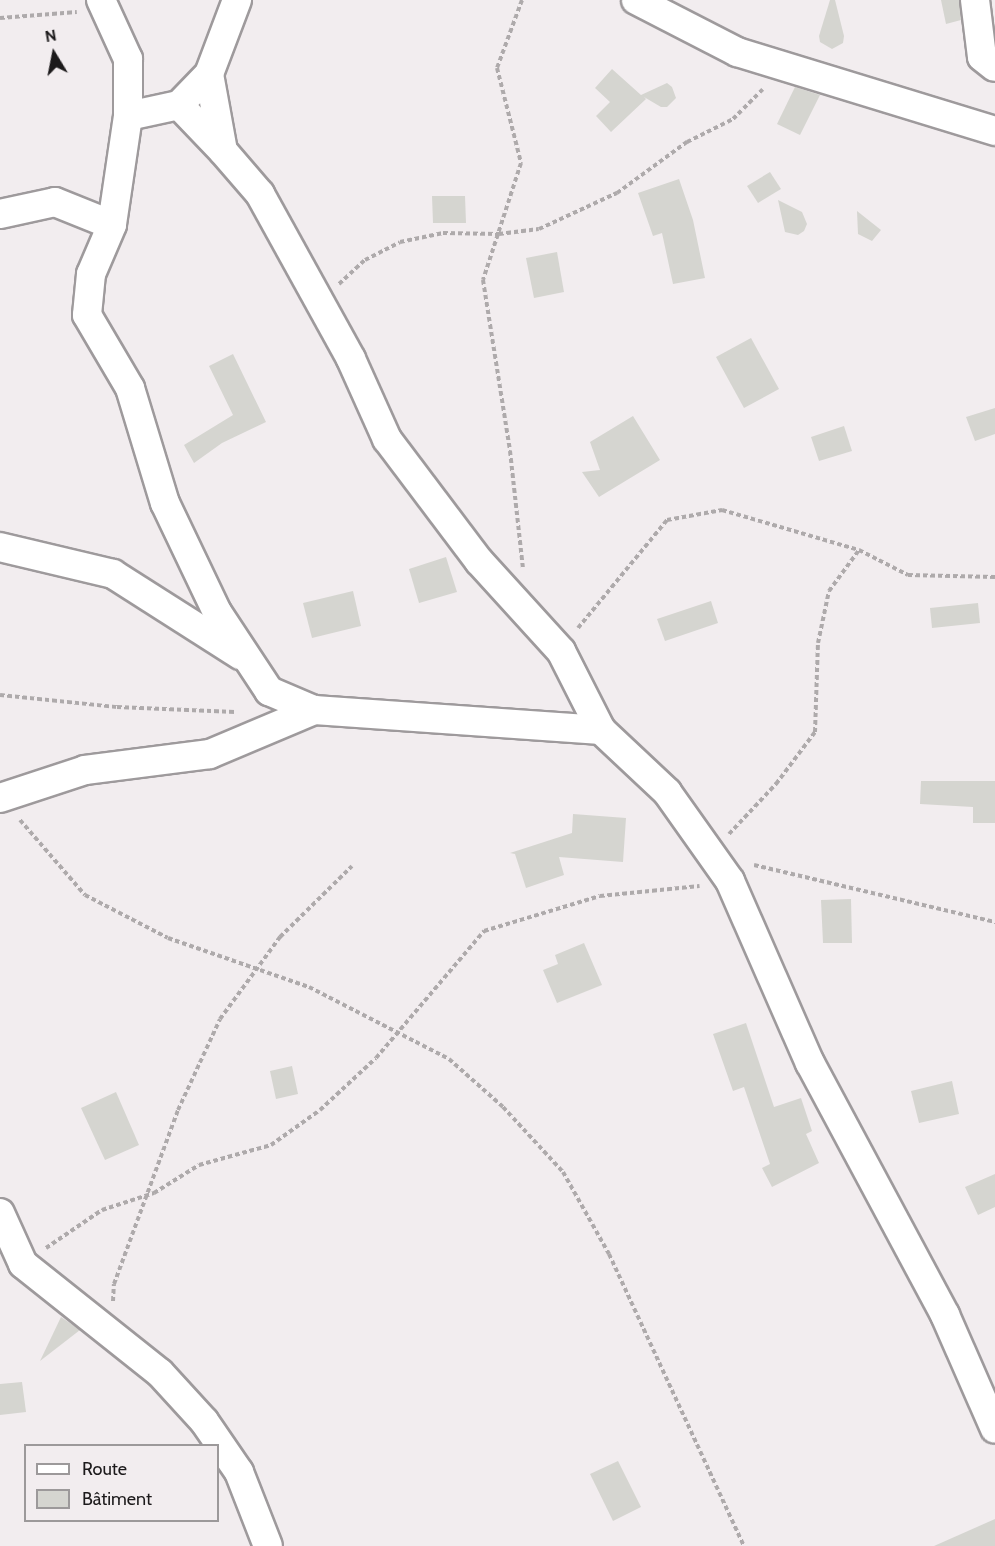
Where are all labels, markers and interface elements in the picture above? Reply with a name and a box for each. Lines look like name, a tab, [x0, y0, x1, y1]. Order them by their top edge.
north arrow	[24, 24, 84, 84]
text: N	[44, 25, 58, 46]
legend	[24, 1444, 219, 1522]
text: Route	[82, 1458, 127, 1480]
text: Bâtiment	[82, 1488, 152, 1510]

